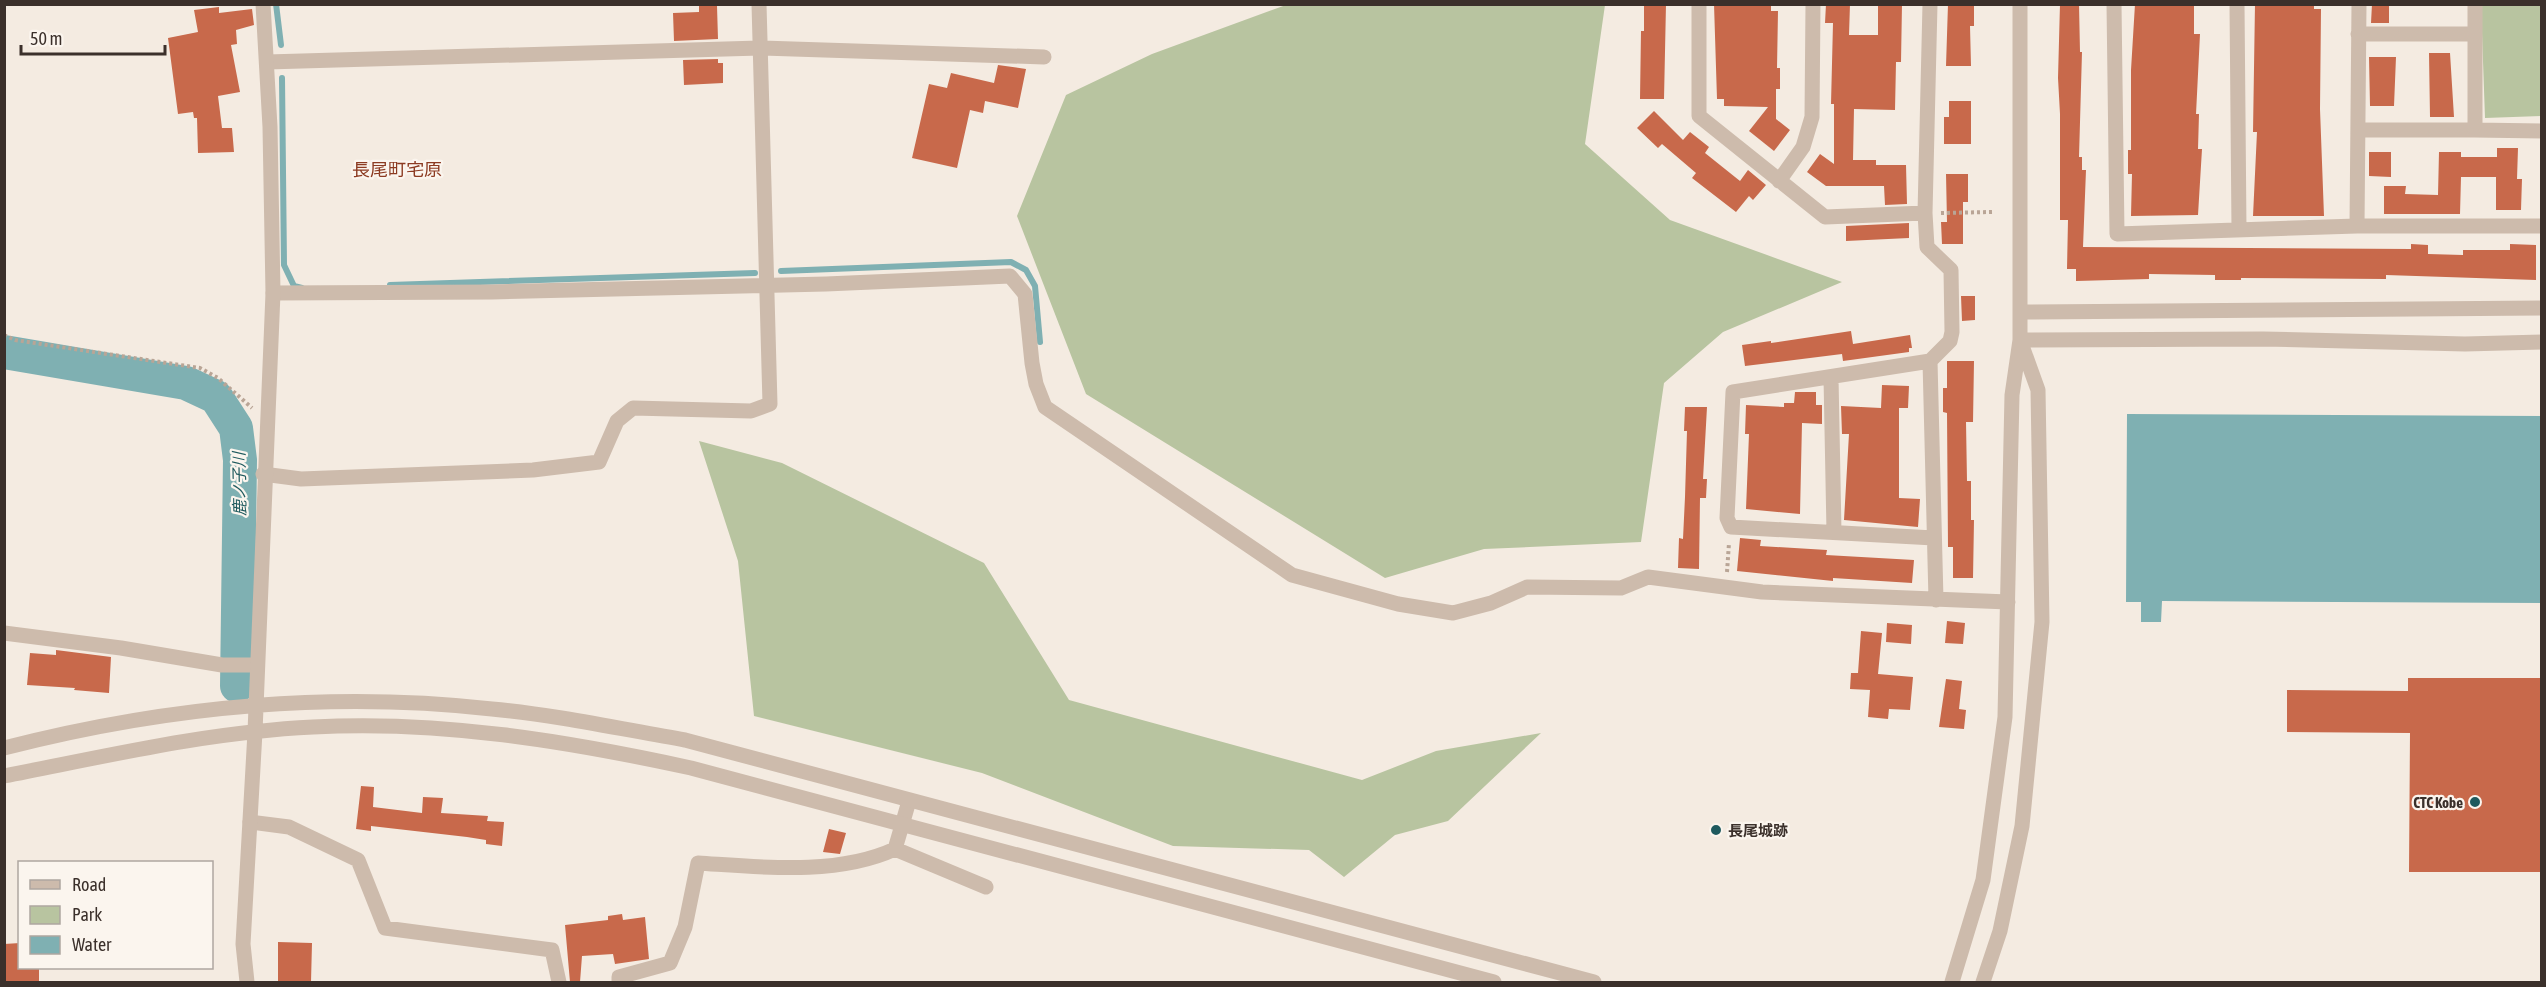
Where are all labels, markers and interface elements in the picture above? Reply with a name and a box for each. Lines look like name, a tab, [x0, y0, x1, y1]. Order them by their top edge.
scale bar	[21, 18, 165, 56]
text: 50 m	[30, 28, 62, 49]
district label: 長尾町宅原	[352, 159, 442, 180]
water label: 鹿ノ子川	[229, 450, 249, 516]
place label: CTC Kobe	[2413, 794, 2463, 811]
marker: CTC Kobe	[2468, 795, 2482, 809]
place label: 長尾城跡	[1728, 822, 1788, 839]
marker: 長尾城跡	[1709, 823, 1723, 837]
legend	[18, 861, 213, 969]
text: Road	[72, 874, 106, 895]
text: Park	[72, 904, 102, 925]
text: Water	[72, 934, 112, 955]

